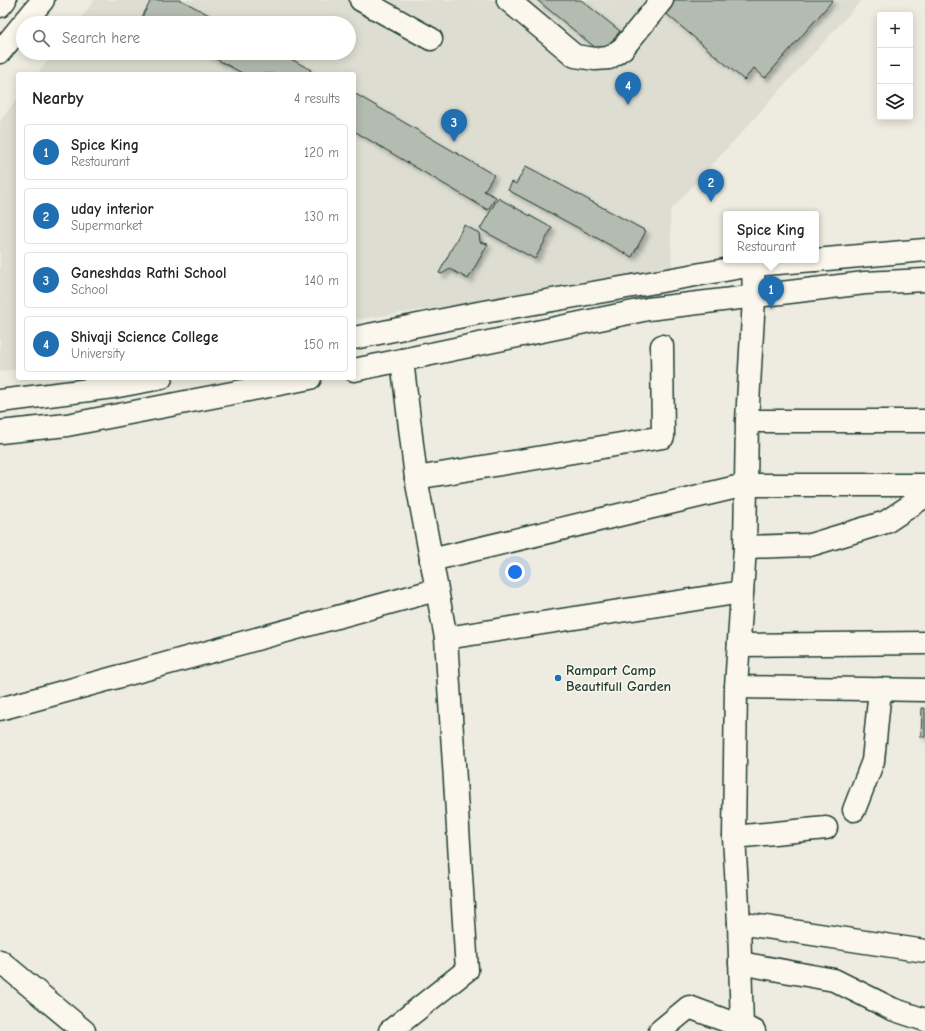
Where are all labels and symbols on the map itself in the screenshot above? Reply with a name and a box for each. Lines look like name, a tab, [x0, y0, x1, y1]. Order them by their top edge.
pin: 4	[615, 72, 641, 105]
pin: 3	[441, 109, 467, 142]
pin: 2	[698, 169, 724, 202]
pin: 1	[758, 276, 784, 309]
your location	[505, 562, 525, 582]
place label: Rampart Camp Beautifull Garden	[566, 662, 671, 695]
marker: Rampart Camp Beautifull Garden	[553, 673, 563, 683]

